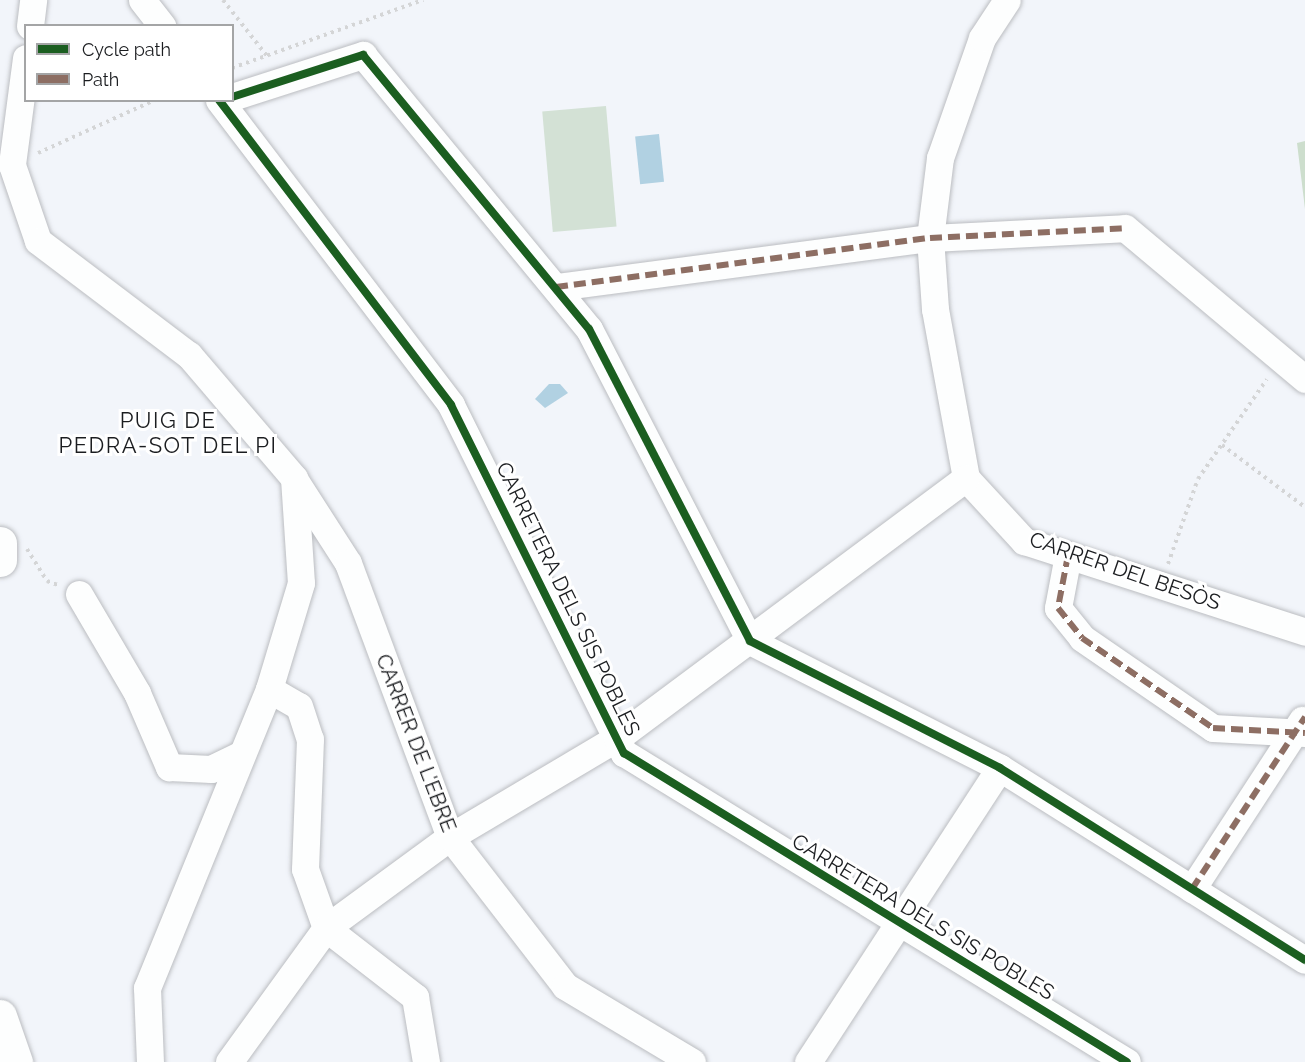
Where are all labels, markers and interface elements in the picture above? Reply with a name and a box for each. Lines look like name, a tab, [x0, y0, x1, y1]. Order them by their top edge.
legend	[24, 24, 234, 102]
text: Cycle path	[82, 39, 171, 60]
text: Path	[82, 69, 119, 90]
district label: PUIG DE PEDRA-SOT DEL PI	[58, 407, 278, 458]
street label: CARRETERA DELS SIS POBLES	[490, 458, 646, 740]
street label: CARRER DEL BESÒS	[1026, 526, 1224, 616]
street label: CARRER DE L'EBRE	[370, 651, 462, 835]
street label: CARRETERA DELS SIS POBLES	[787, 828, 1059, 1006]

